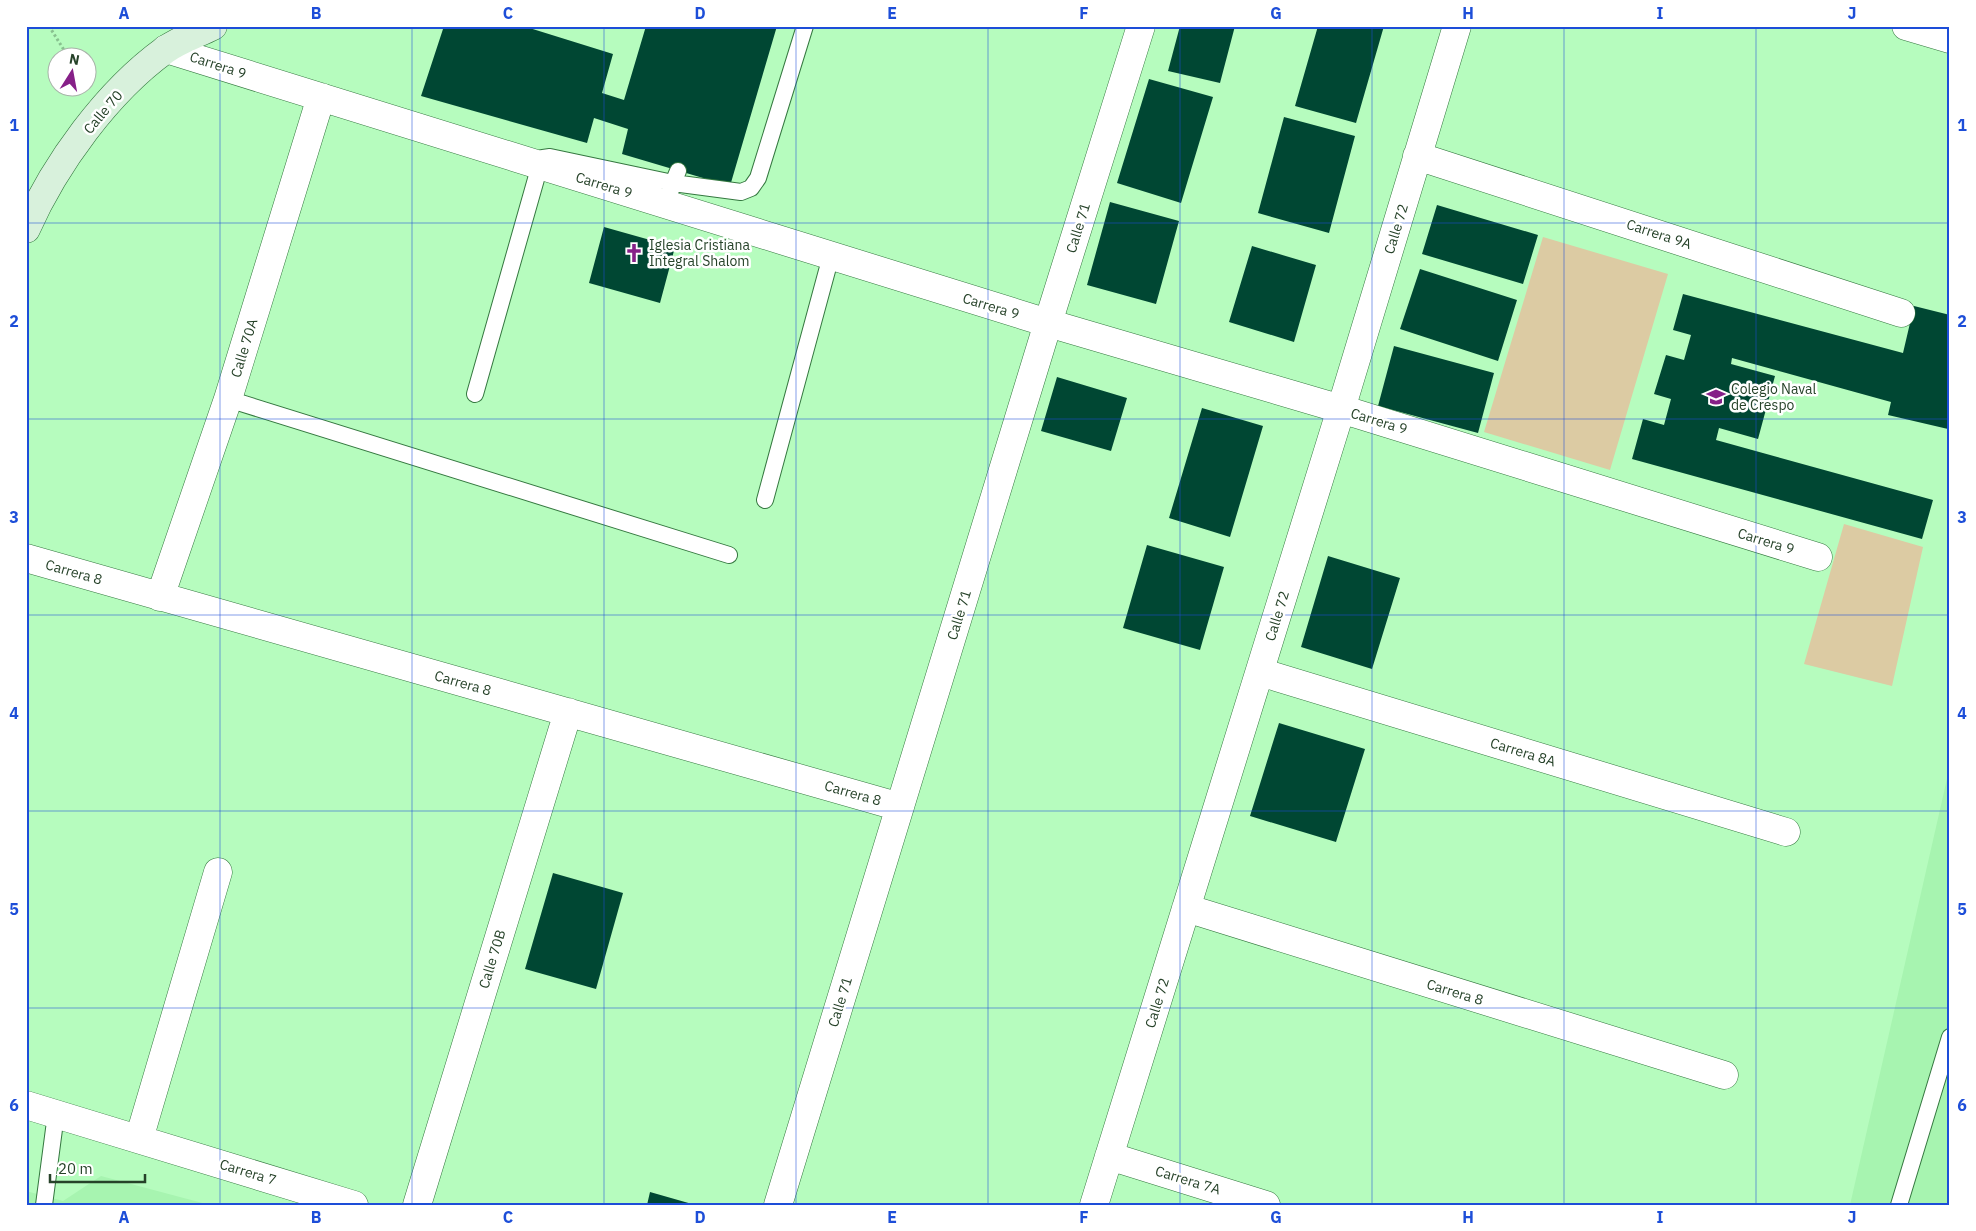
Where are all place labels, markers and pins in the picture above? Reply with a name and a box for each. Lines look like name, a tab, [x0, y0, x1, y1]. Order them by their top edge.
place label: Iglesia Cristiana Integral Shalom	[649, 236, 750, 270]
church icon: Iglesia Cristiana Integral Shalom	[623, 242, 645, 264]
place label: Colegio Naval de Crespo	[1731, 380, 1817, 414]
school or university icon: Colegio Naval de Crespo	[1705, 386, 1727, 408]

